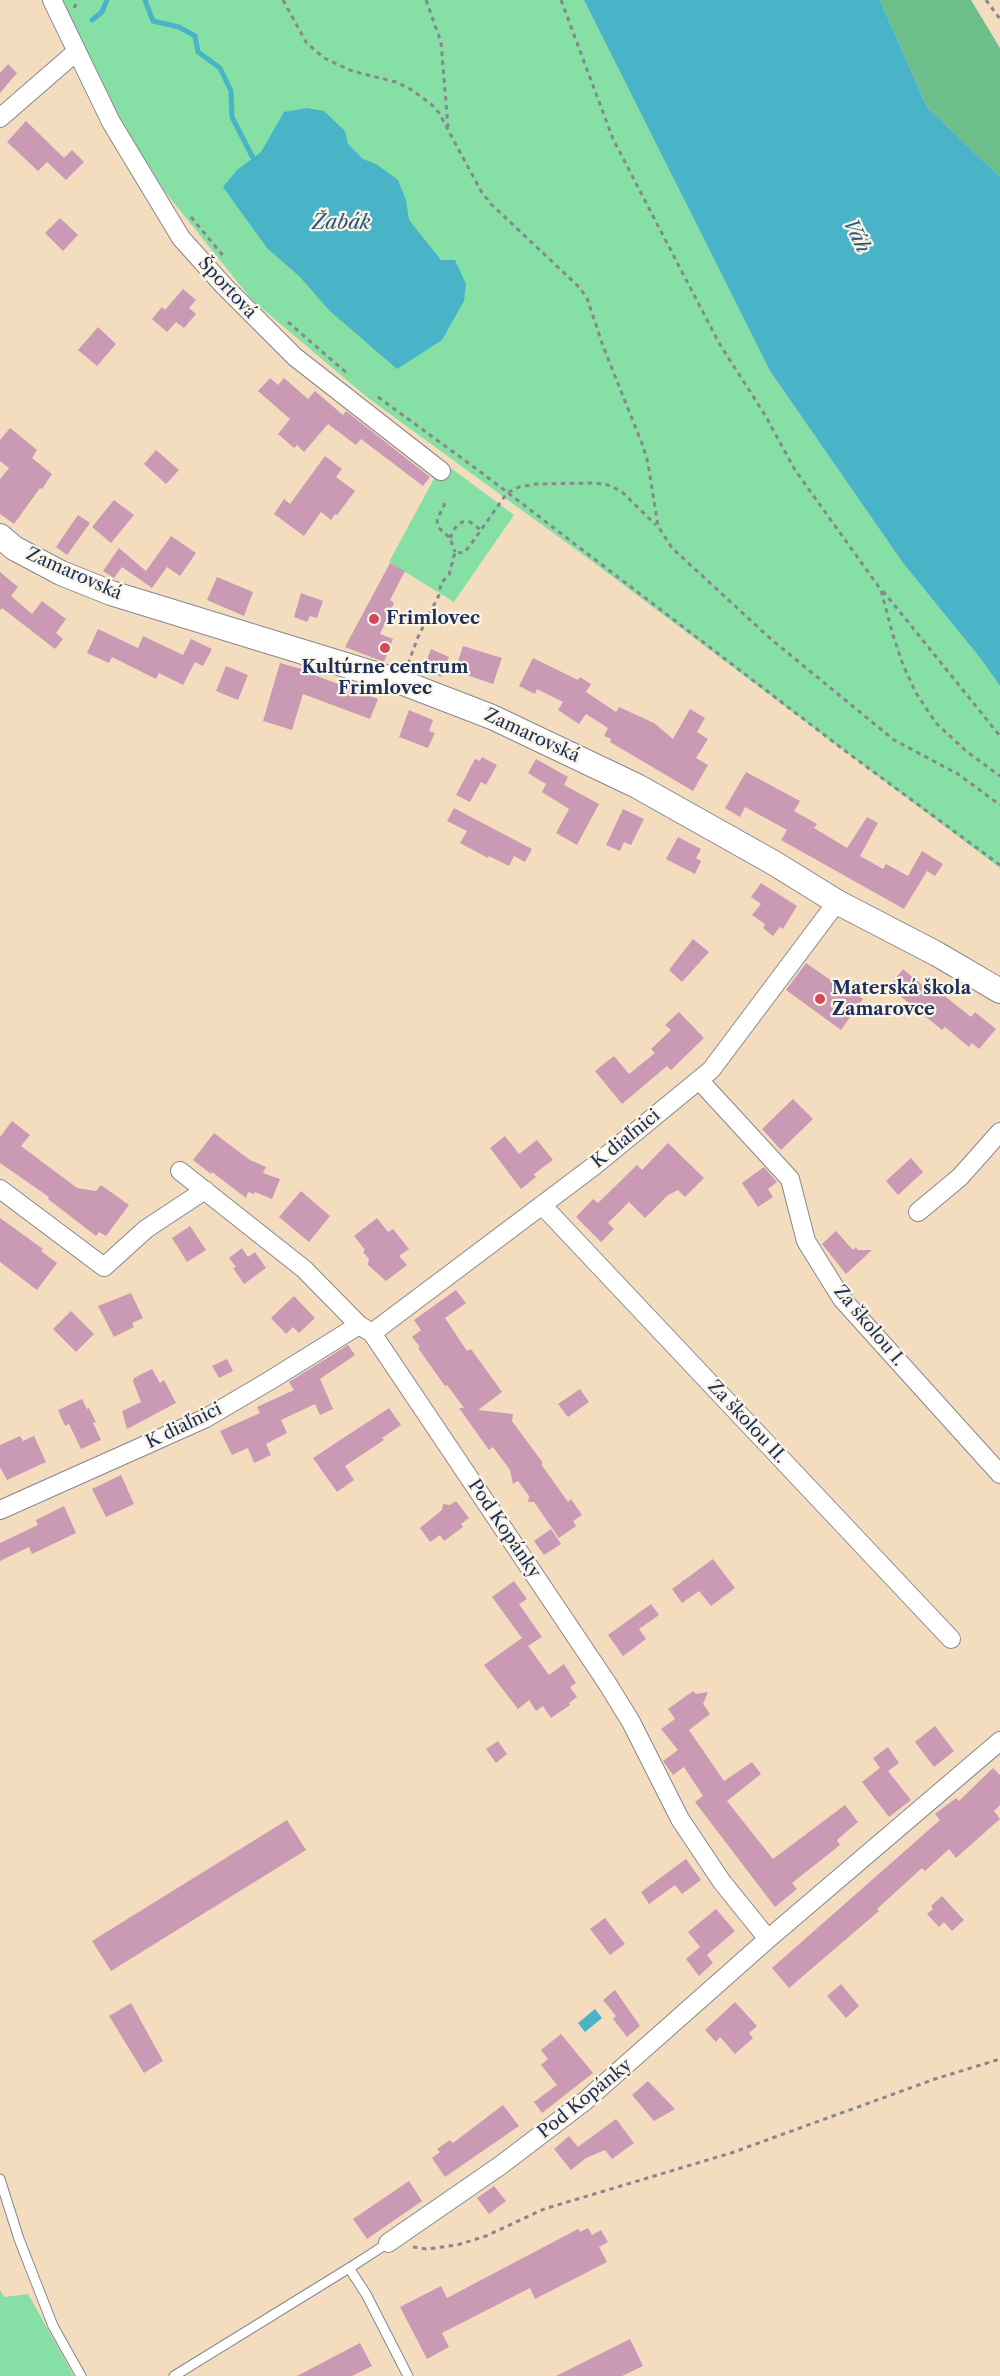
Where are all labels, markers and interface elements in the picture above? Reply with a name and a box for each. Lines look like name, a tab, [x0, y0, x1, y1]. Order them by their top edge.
water label: Žabák	[312, 211, 370, 235]
water label: Váh	[837, 215, 875, 257]
street label: Športová	[193, 253, 261, 323]
street label: Zamarovská	[23, 543, 125, 605]
place label: Frimlovec	[386, 608, 480, 630]
marker: Frimlovec	[367, 612, 381, 626]
marker: Kultúrne centrum Frimlovec	[378, 641, 392, 655]
place label: Kultúrne centrum Frimlovec	[302, 657, 468, 700]
street label: Zamarovská	[481, 705, 583, 767]
place label: Materská škola Zamarovce	[832, 978, 971, 1020]
marker: Materská škola Zamarovce	[813, 992, 827, 1006]
street label: K diaľnici	[587, 1105, 665, 1173]
street label: Za školou I.	[829, 1281, 909, 1371]
street label: Za školou II.	[703, 1376, 791, 1468]
street label: K diaľnici	[143, 1398, 225, 1454]
street label: Pod Kopánky	[463, 1475, 545, 1583]
street label: Pod Kopánky	[534, 2055, 636, 2143]

